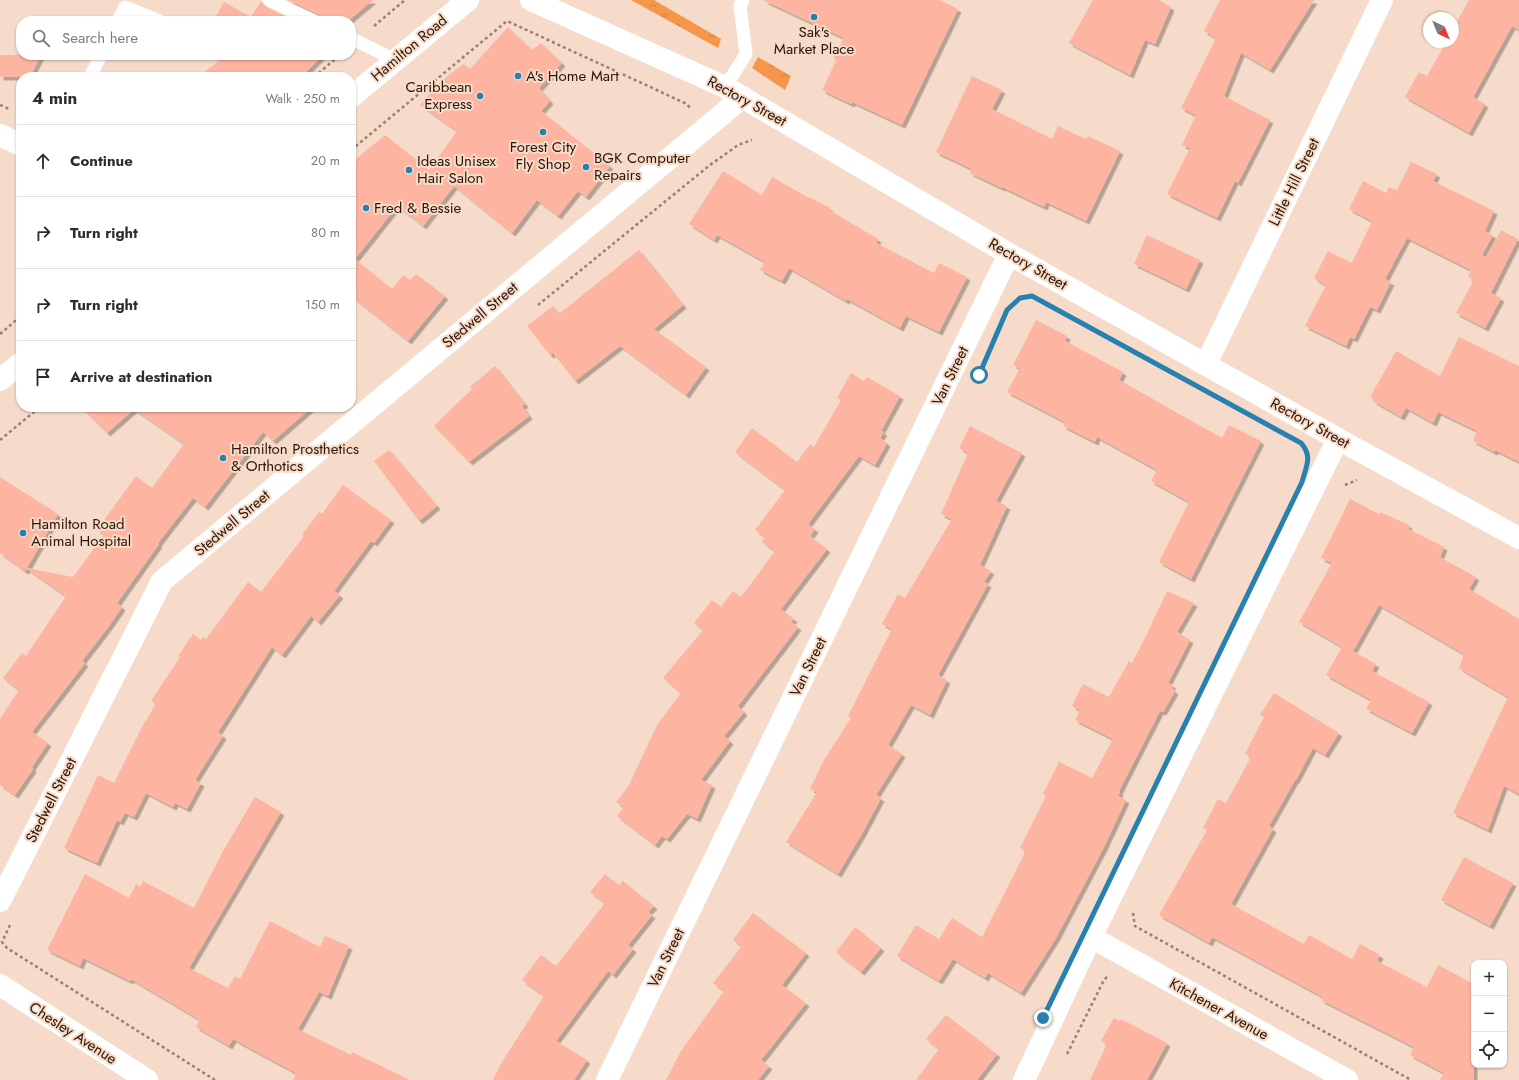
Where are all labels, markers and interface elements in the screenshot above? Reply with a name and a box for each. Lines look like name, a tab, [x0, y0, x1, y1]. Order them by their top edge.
street label: Hamilton Road	[366, 10, 452, 86]
marker: Sak's Market Place	[809, 12, 819, 22]
north arrow	[1423, 12, 1459, 48]
search box	[16, 16, 356, 60]
place label: Sak's Market Place	[774, 21, 855, 60]
icon: search	[30, 27, 52, 49]
text: Search here	[62, 27, 138, 49]
place label: A's Home Mart	[526, 65, 619, 87]
street label: Rectory Street	[703, 70, 791, 132]
marker: A's Home Mart	[513, 71, 523, 81]
place label: Caribbean Express	[406, 76, 472, 115]
text: 4 min	[32, 86, 77, 110]
text: Walk · 250 m	[265, 89, 340, 108]
marker: Caribbean Express	[475, 91, 485, 101]
marker: Forest City Fly Shop	[538, 127, 548, 137]
street label: Little Hill Street	[1263, 134, 1325, 230]
place label: Forest City Fly Shop	[510, 136, 577, 175]
place label: BGK Computer Repairs	[594, 147, 691, 186]
icon: ahead	[32, 150, 54, 172]
text: Continue	[70, 150, 133, 172]
place label: Ideas Unisex Hair Salon	[417, 150, 496, 189]
text: 20 m	[311, 151, 340, 170]
marker: BGK Computer Repairs	[581, 162, 591, 172]
marker: Ideas Unisex Hair Salon	[404, 165, 414, 175]
place label: Fred & Bessie	[374, 197, 462, 219]
marker: Fred & Bessie	[361, 203, 371, 213]
icon: right	[32, 222, 54, 244]
text: Turn right	[70, 222, 138, 244]
text: 80 m	[311, 223, 340, 242]
street label: Rectory Street	[985, 233, 1072, 296]
street label: Stedwell Street	[437, 276, 523, 353]
icon: right	[32, 294, 54, 316]
text: Turn right	[70, 294, 138, 316]
text: 150 m	[305, 295, 340, 314]
street label: Van Street	[926, 342, 974, 409]
icon: arrive	[32, 366, 54, 388]
text: Arrive at destination	[70, 366, 212, 388]
route start	[970, 366, 988, 384]
street label: Rectory Street	[1266, 392, 1354, 454]
place label: Hamilton Prosthetics & Orthotics	[231, 438, 359, 477]
marker: Hamilton Prosthetics & Orthotics	[218, 453, 228, 463]
street label: Stedwell Street	[189, 484, 275, 561]
place label: Hamilton Road Animal Hospital	[31, 513, 131, 552]
marker: Hamilton Road Animal Hospital	[18, 528, 28, 538]
street label: Van Street	[784, 633, 832, 700]
street label: Stedwell Street	[20, 753, 82, 846]
street label: Van Street	[642, 924, 690, 991]
map controls	[1471, 960, 1507, 1068]
button: +	[1471, 960, 1507, 996]
street label: Kitchener Avenue	[1165, 973, 1273, 1046]
street label: Chesley Avenue	[25, 996, 121, 1070]
button: −	[1471, 996, 1507, 1032]
route end	[1034, 1009, 1052, 1027]
button: locate	[1471, 1032, 1507, 1068]

